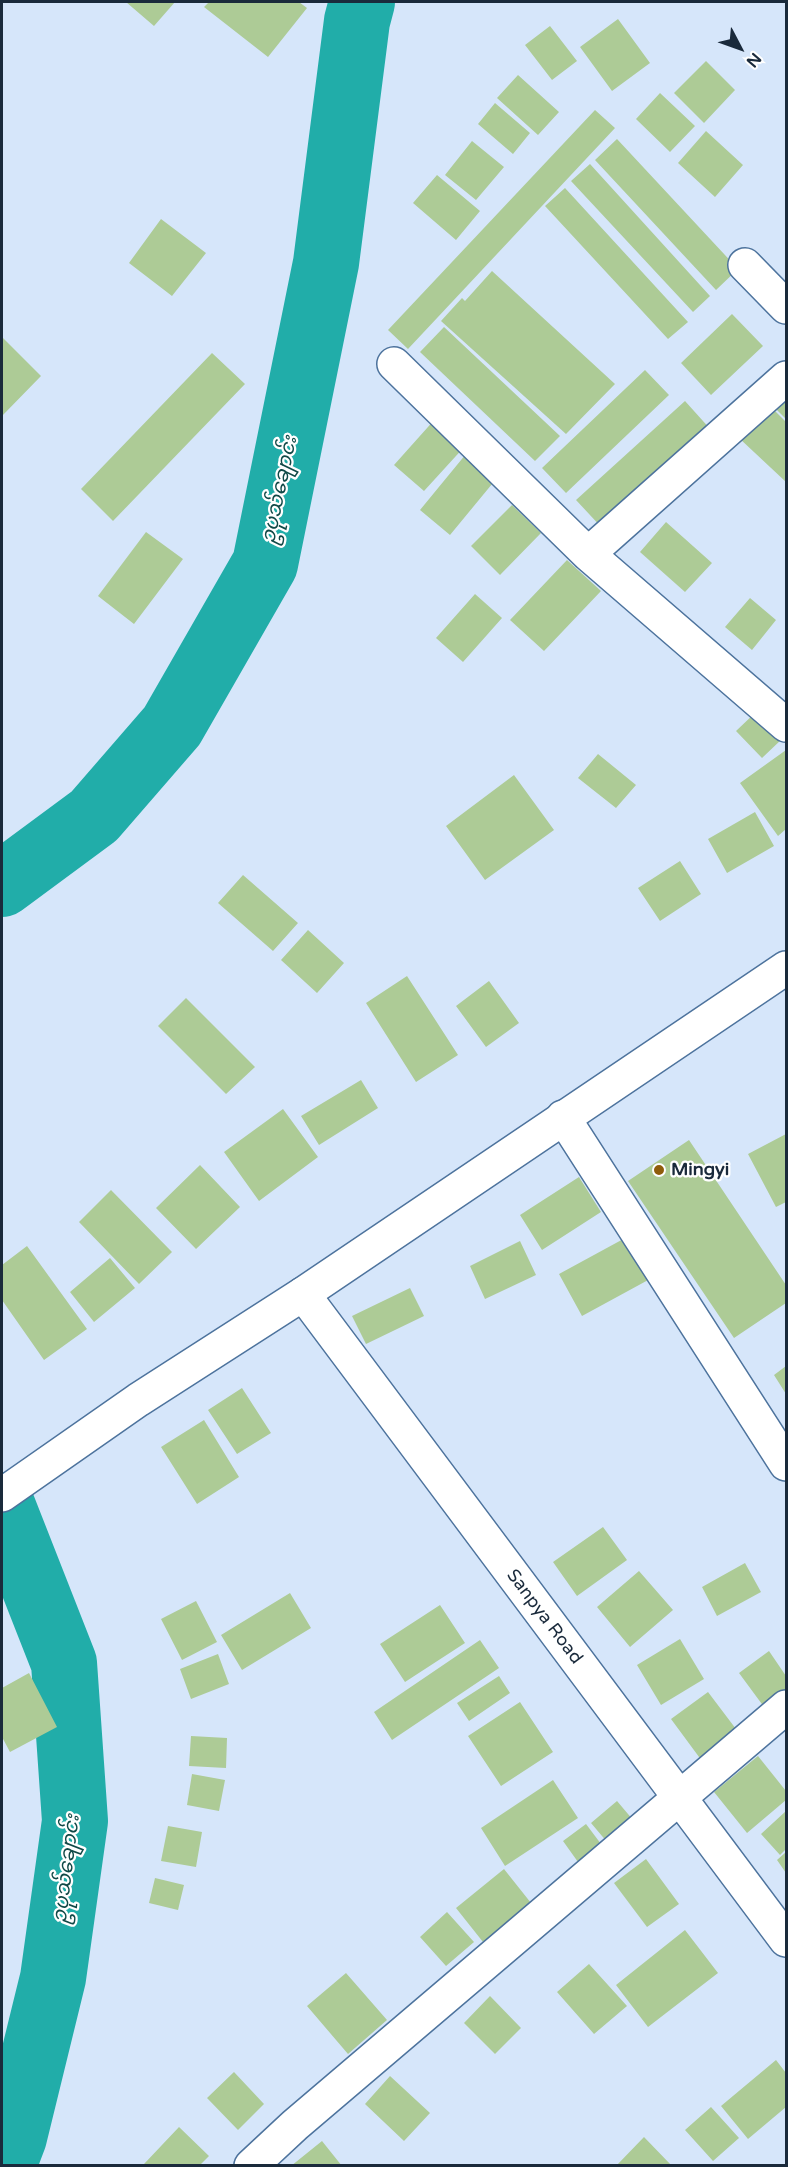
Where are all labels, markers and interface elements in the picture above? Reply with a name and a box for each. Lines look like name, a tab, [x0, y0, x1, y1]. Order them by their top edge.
north arrow	[710, 18, 770, 78]
text: N	[742, 48, 765, 71]
water label: ဥပုသ်ချောင်း	[257, 434, 303, 546]
place label: Mingyi	[671, 1159, 729, 1181]
marker: Mingyi	[652, 1163, 666, 1177]
street label: Sanpya Road	[501, 1565, 587, 1669]
water label: ဥပုသ်ချောင်း	[48, 1813, 86, 1925]

